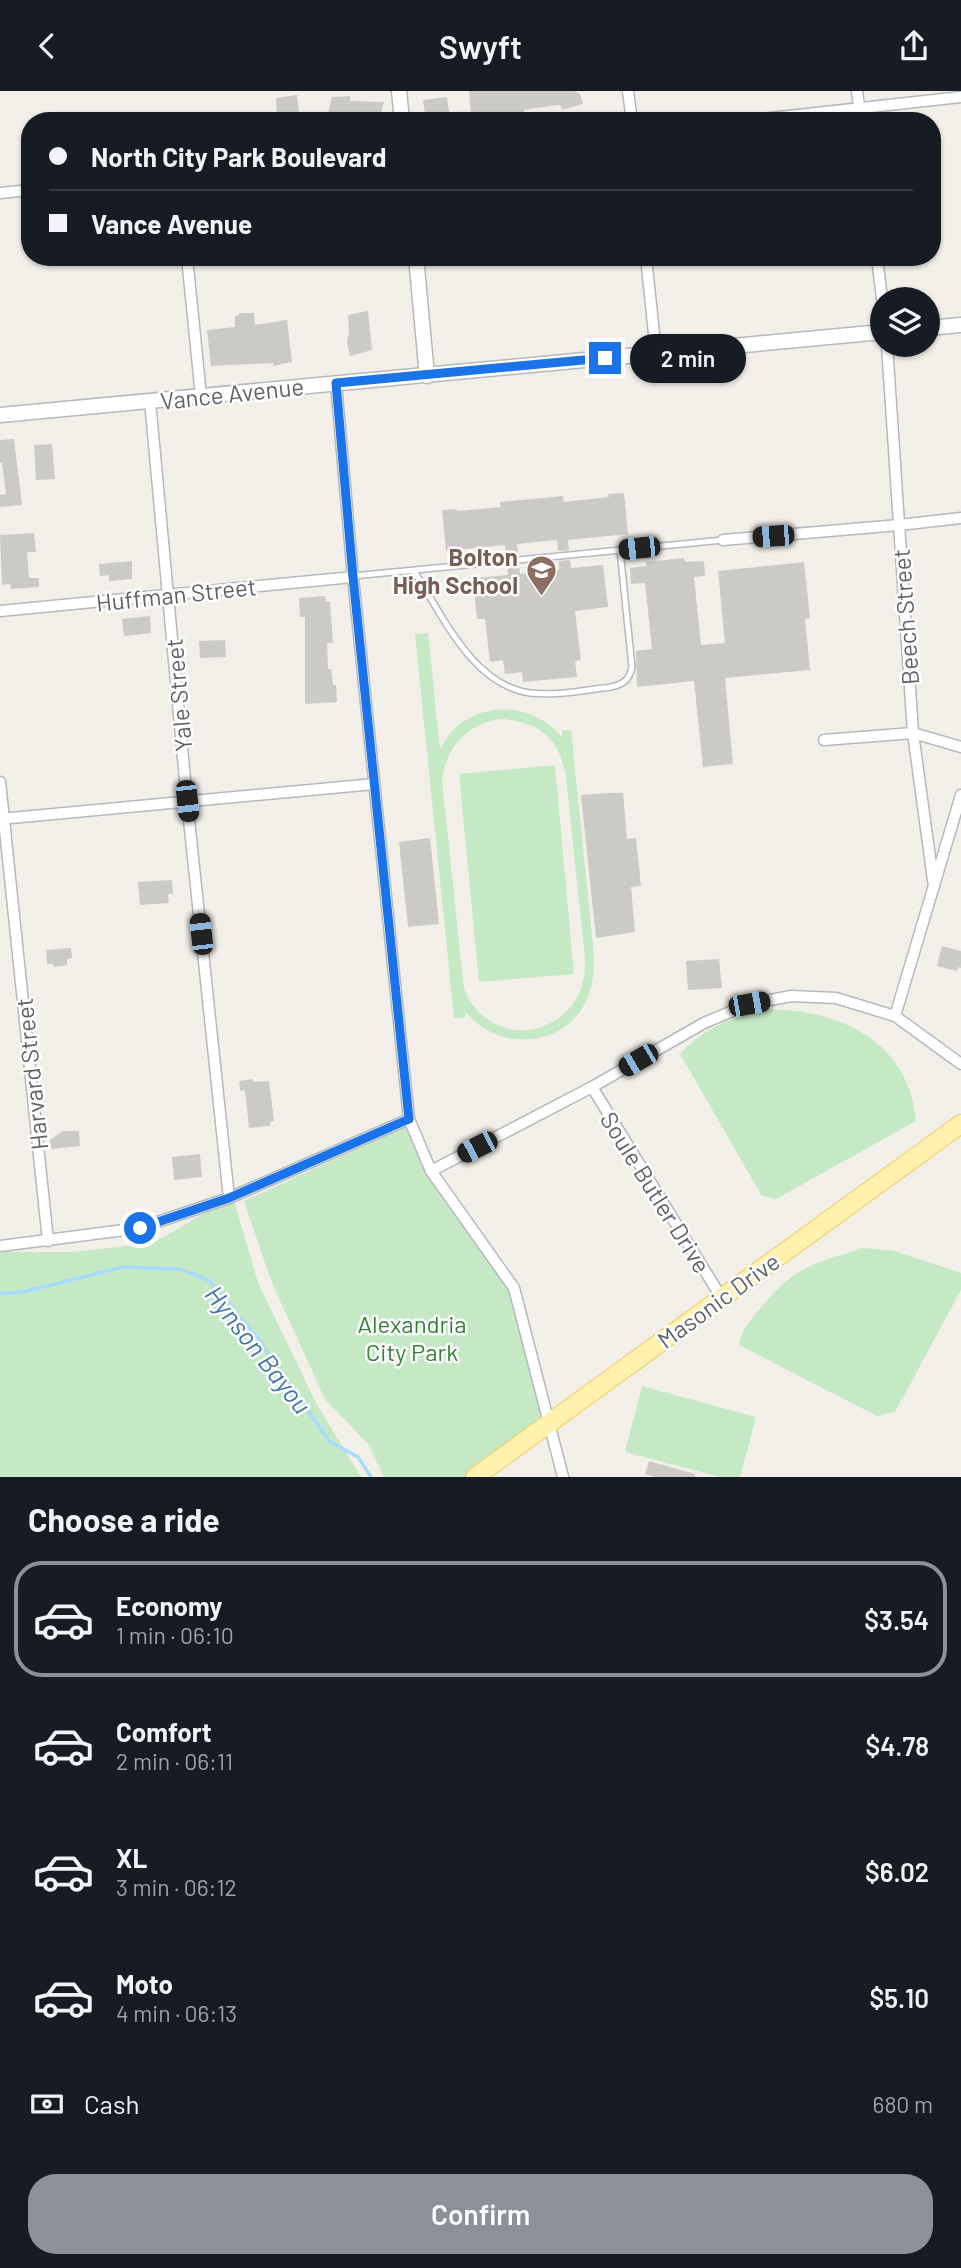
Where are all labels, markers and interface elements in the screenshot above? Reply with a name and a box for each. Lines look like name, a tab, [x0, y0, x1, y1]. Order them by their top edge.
icon: back	[28, 27, 66, 65]
text: Swyft	[439, 27, 522, 65]
icon: share	[895, 27, 933, 65]
text: North City Park Boulevard	[91, 141, 386, 172]
text: Vance Avenue	[91, 208, 252, 239]
map controls	[870, 287, 940, 357]
button: layers	[870, 287, 940, 357]
callout: 2 min	[630, 334, 745, 383]
route end	[589, 342, 621, 374]
text: 2 min	[661, 344, 715, 372]
street label: Vance Avenue	[159, 371, 305, 415]
car	[752, 524, 795, 548]
car	[618, 535, 661, 561]
place label: Bolton High School	[393, 542, 518, 599]
street label: Beech Street	[886, 548, 924, 686]
school or university icon: Bolton High School	[524, 553, 558, 597]
street label: Huffman Street	[94, 571, 258, 617]
street label: Yale Street	[159, 637, 197, 753]
car	[175, 779, 200, 823]
car	[189, 912, 214, 956]
car	[727, 990, 772, 1018]
street label: Harvard Street	[9, 996, 53, 1152]
car	[615, 1040, 662, 1080]
street label: Soule Butler Drive	[595, 1106, 717, 1278]
car	[454, 1128, 501, 1166]
route start	[124, 1212, 156, 1244]
street label: Masonic Drive	[651, 1246, 785, 1354]
water label: Hynson Bayou	[199, 1279, 319, 1419]
park label: Alexandria City Park	[357, 1309, 467, 1366]
text: Choose a ride	[28, 1500, 220, 1538]
icon: car	[32, 1588, 95, 1651]
text: Economy	[116, 1590, 222, 1621]
text: $3.54	[864, 1604, 929, 1635]
text: 1 min · 06:10	[116, 1621, 234, 1649]
icon: car	[32, 1714, 95, 1777]
text: Comfort	[116, 1716, 212, 1747]
text: $4.78	[865, 1730, 929, 1761]
text: 2 min · 06:11	[116, 1747, 233, 1775]
icon: car	[32, 1840, 95, 1903]
text: XL	[116, 1842, 147, 1873]
text: $6.02	[865, 1856, 929, 1887]
text: 3 min · 06:12	[116, 1873, 237, 1901]
icon: car	[32, 1966, 95, 2029]
text: Moto	[116, 1968, 173, 1999]
text: $5.10	[869, 1982, 929, 2013]
text: 4 min · 06:13	[116, 1999, 237, 2027]
icon: cash	[28, 2085, 66, 2123]
text: Cash	[84, 2088, 139, 2119]
text: 680 m	[873, 2090, 933, 2118]
button: Confirm	[28, 2174, 933, 2254]

